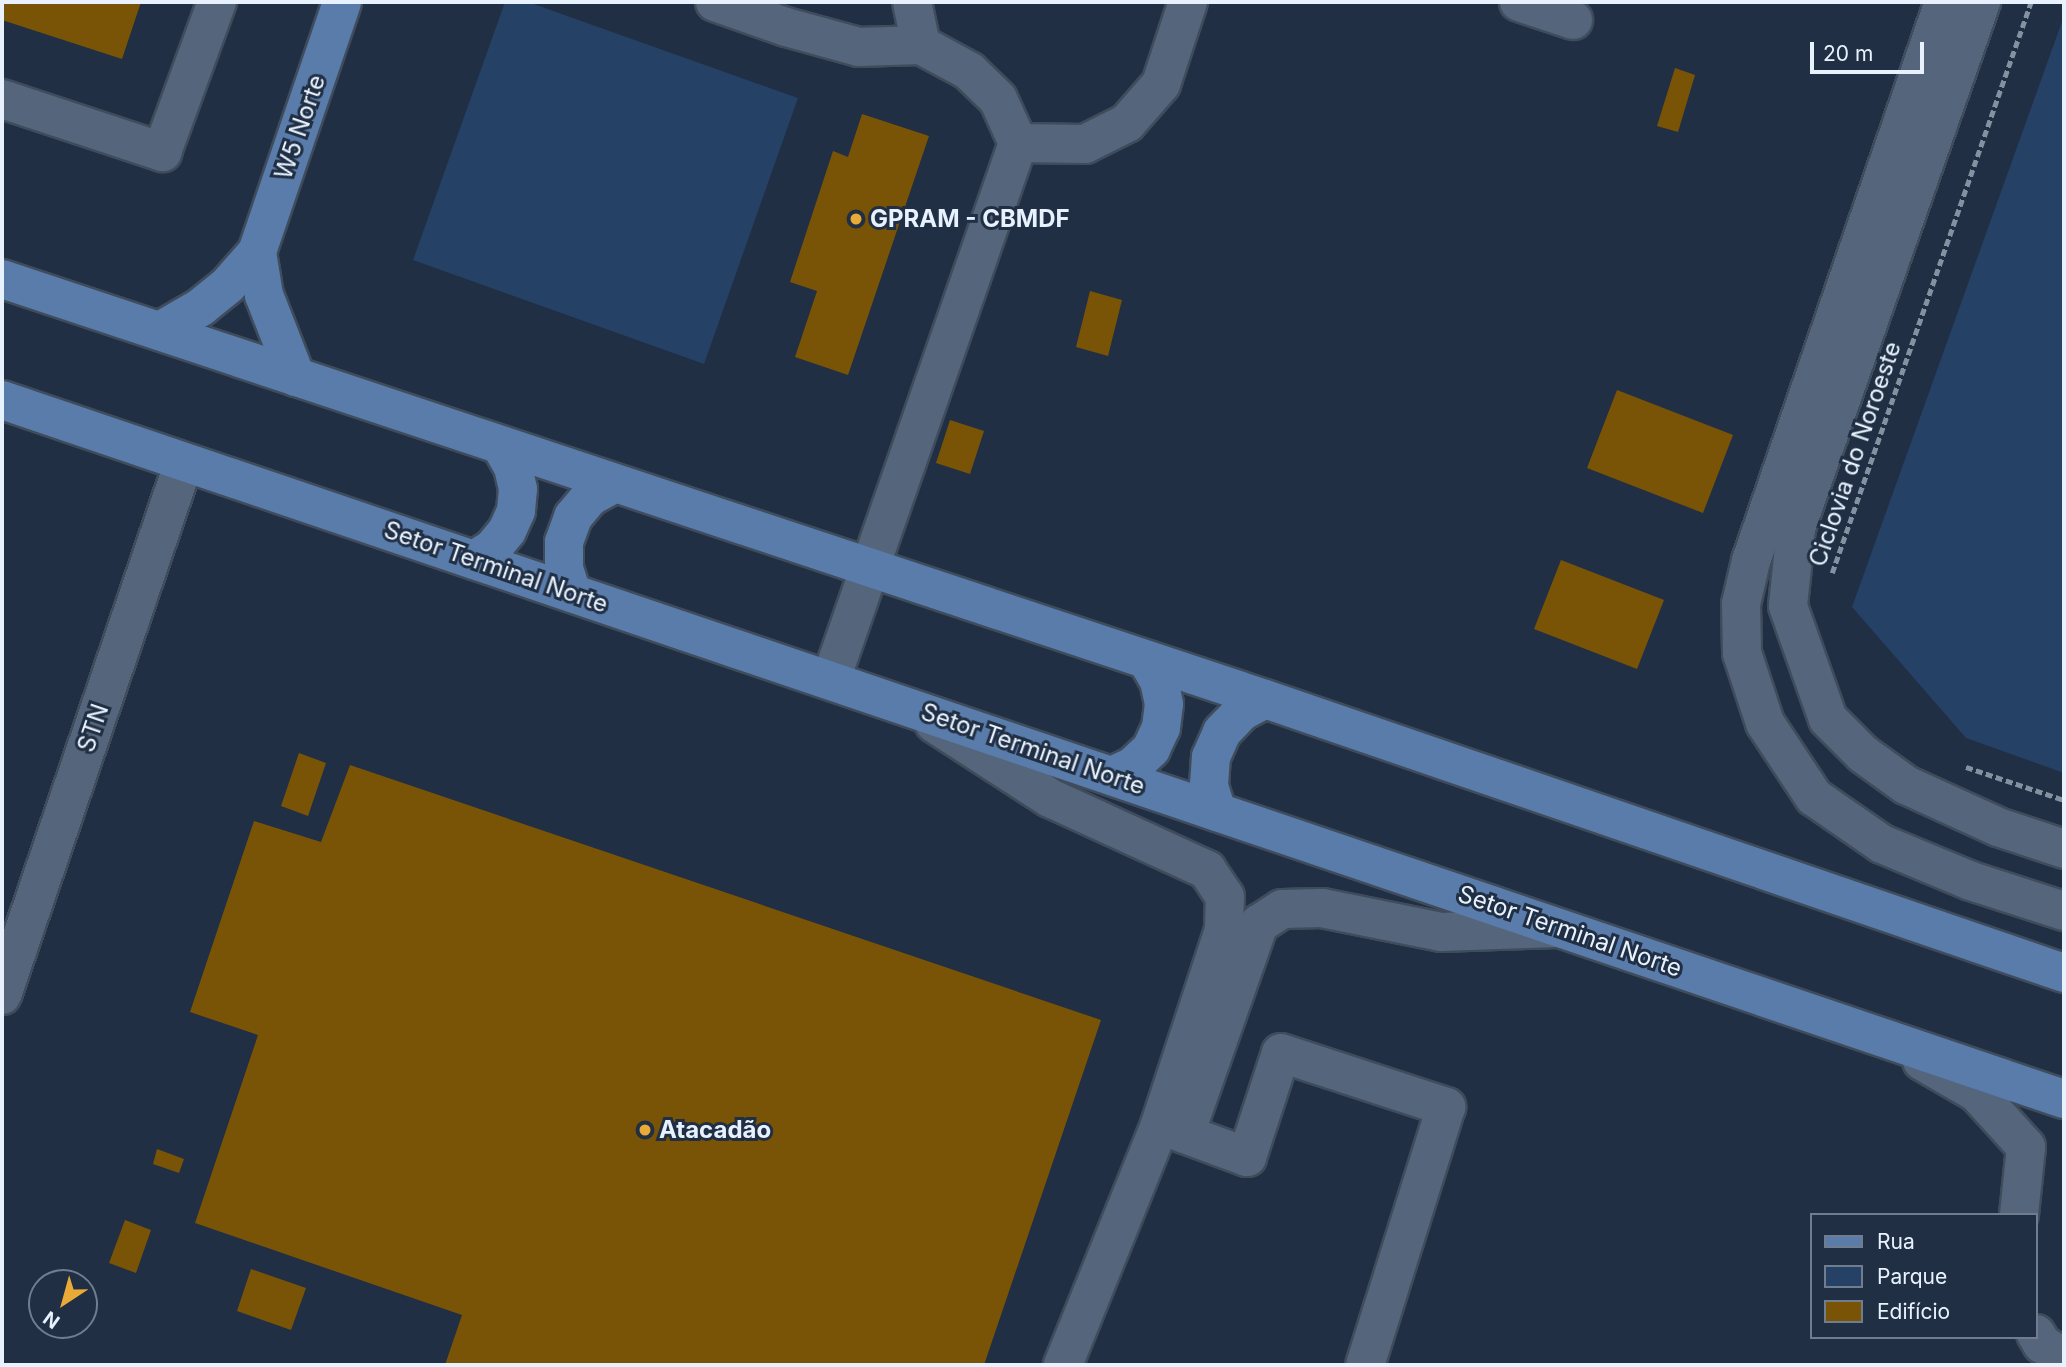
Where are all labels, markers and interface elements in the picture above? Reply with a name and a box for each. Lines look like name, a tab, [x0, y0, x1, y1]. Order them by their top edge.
scale bar	[1814, 28, 1928, 72]
text: 20 m	[1823, 41, 1873, 66]
street label: W5 Norte	[269, 71, 331, 183]
place label: GPRAM - CBMDF	[870, 205, 1070, 233]
marker: GPRAM - CBMDF	[848, 211, 864, 227]
street label: Ciclovia do Noroeste	[1803, 338, 1907, 570]
street label: Setor Terminal Norte	[380, 515, 612, 619]
street label: Setor Terminal Norte	[917, 697, 1149, 801]
street label: STN	[71, 700, 115, 756]
street label: Setor Terminal Norte	[1454, 879, 1686, 983]
place label: Atacadão	[659, 1116, 771, 1144]
marker: Atacadão	[637, 1122, 653, 1138]
legend	[1811, 1213, 2038, 1339]
text: Rua	[1877, 1229, 1915, 1254]
text: Parque	[1877, 1264, 1947, 1289]
north arrow	[28, 1269, 98, 1339]
text: Edifício	[1877, 1299, 1950, 1324]
text: N	[39, 1306, 64, 1333]

